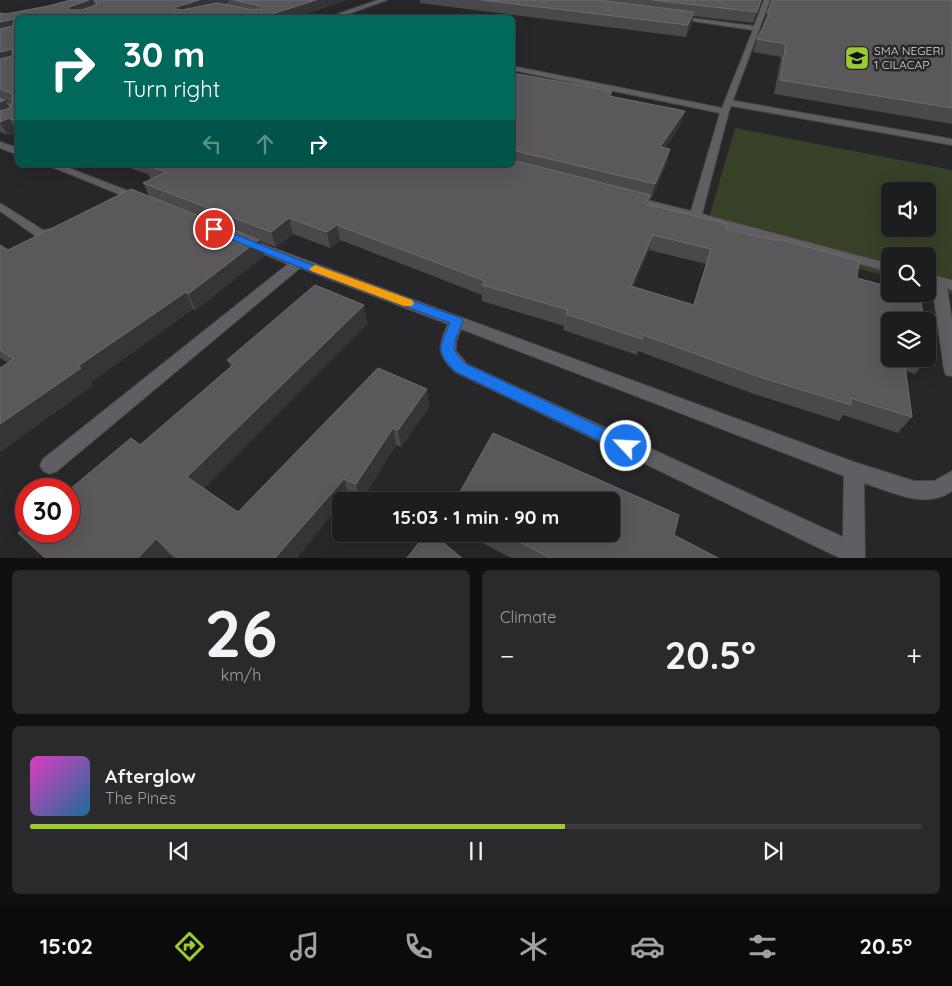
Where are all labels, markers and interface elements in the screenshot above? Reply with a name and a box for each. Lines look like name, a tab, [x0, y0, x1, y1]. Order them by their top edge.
text: 30 m	[123, 32, 205, 76]
icon: right	[40, 35, 105, 100]
place label: SMA NEGERI 1 CILACAP	[874, 43, 943, 72]
school or university icon: SMA NEGERI 1 CILACAP	[844, 45, 870, 71]
text: Turn right	[123, 75, 220, 103]
icon: left	[198, 130, 226, 158]
icon: ahead	[251, 130, 279, 158]
icon: right	[304, 130, 332, 158]
map controls	[881, 182, 936, 367]
button: sound	[881, 182, 936, 237]
pin	[193, 208, 235, 250]
icon: arrive	[200, 215, 228, 243]
button: search	[881, 247, 936, 302]
button: layers	[881, 312, 936, 367]
position arrow	[599, 419, 651, 471]
speed limit sign: 30	[15, 478, 80, 543]
text: 15:03 · 1 min · 90 m	[393, 505, 559, 529]
text: 26	[205, 592, 277, 673]
text: Climate	[500, 607, 556, 627]
text: 20.5°	[665, 631, 756, 679]
text: −	[500, 638, 515, 673]
text: +	[906, 638, 922, 673]
text: km/h	[221, 665, 261, 685]
text: Afterglow	[105, 764, 196, 788]
text: The Pines	[105, 788, 176, 808]
icon: previous	[165, 837, 193, 865]
icon: pause	[462, 837, 490, 865]
icon: next	[759, 837, 787, 865]
icon: directions	[172, 929, 207, 964]
icon: music	[287, 929, 322, 964]
icon: phone	[401, 929, 436, 964]
icon: climate	[516, 929, 551, 964]
icon: car	[630, 929, 665, 964]
icon: filters	[745, 929, 780, 964]
text: 15:02	[40, 932, 93, 960]
text: 20.5°	[859, 932, 912, 960]

